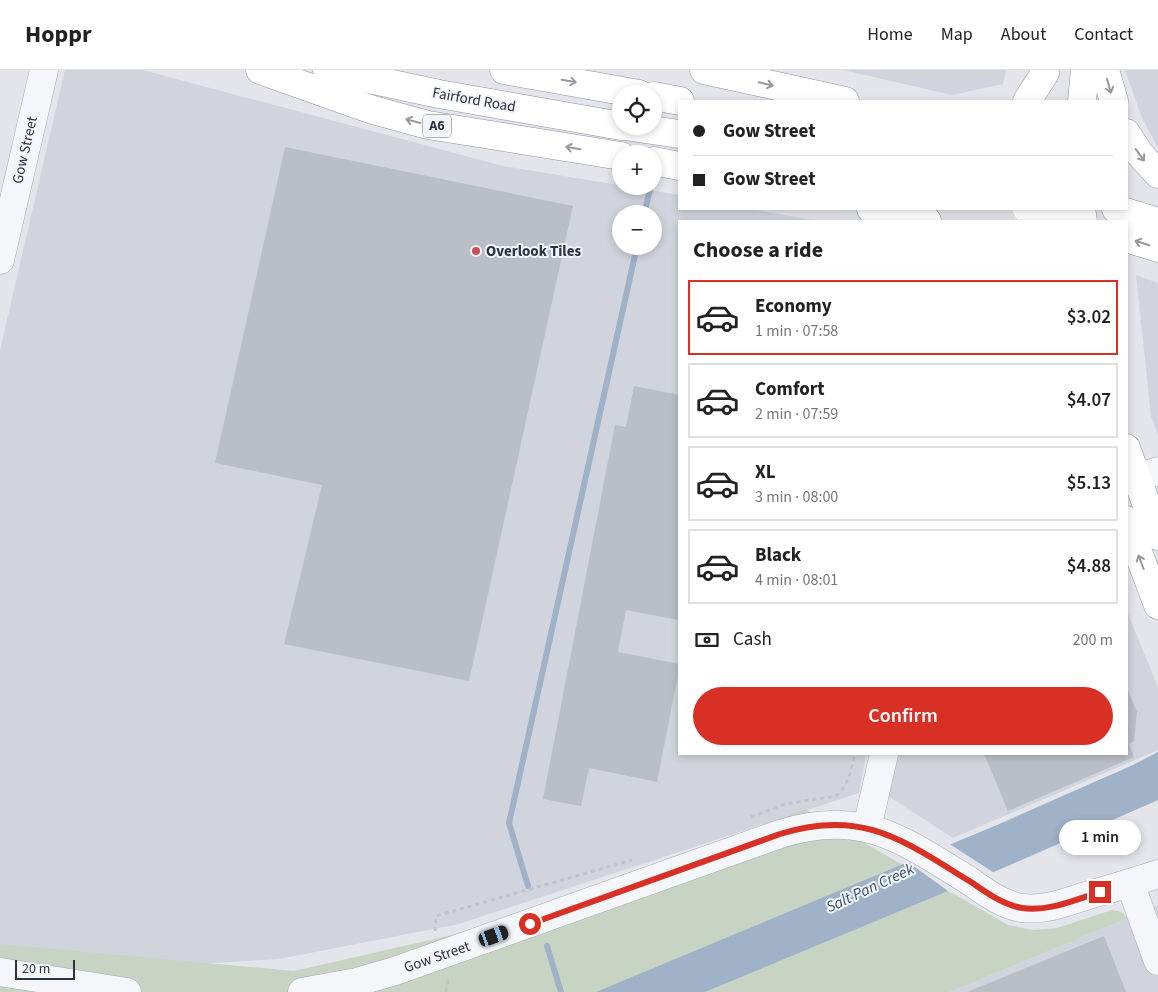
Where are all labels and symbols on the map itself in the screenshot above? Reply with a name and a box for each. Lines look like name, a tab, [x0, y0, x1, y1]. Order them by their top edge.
one-way arrow	[561, 77, 577, 87]
one-way arrow	[1105, 77, 1115, 93]
one-way arrow	[758, 80, 774, 89]
street label: Fairford Road	[431, 82, 517, 118]
street label: Gow Street	[7, 114, 43, 186]
road number: A6	[423, 114, 451, 138]
one-way arrow	[405, 116, 421, 125]
one-way arrow	[565, 143, 581, 153]
one-way arrow	[1135, 148, 1145, 162]
one-way arrow	[1135, 238, 1150, 247]
place label: Overlook Tiles	[486, 241, 581, 262]
marker: Overlook Tiles	[470, 245, 482, 257]
one-way arrow	[1136, 555, 1145, 571]
callout: 1 min	[1059, 820, 1141, 854]
water label: Salt Pan Creek	[822, 858, 918, 918]
route end	[1089, 881, 1111, 903]
route start	[519, 913, 541, 935]
car	[477, 924, 510, 948]
street label: Gow Street	[401, 936, 473, 978]
scale bar	[15, 957, 75, 980]

